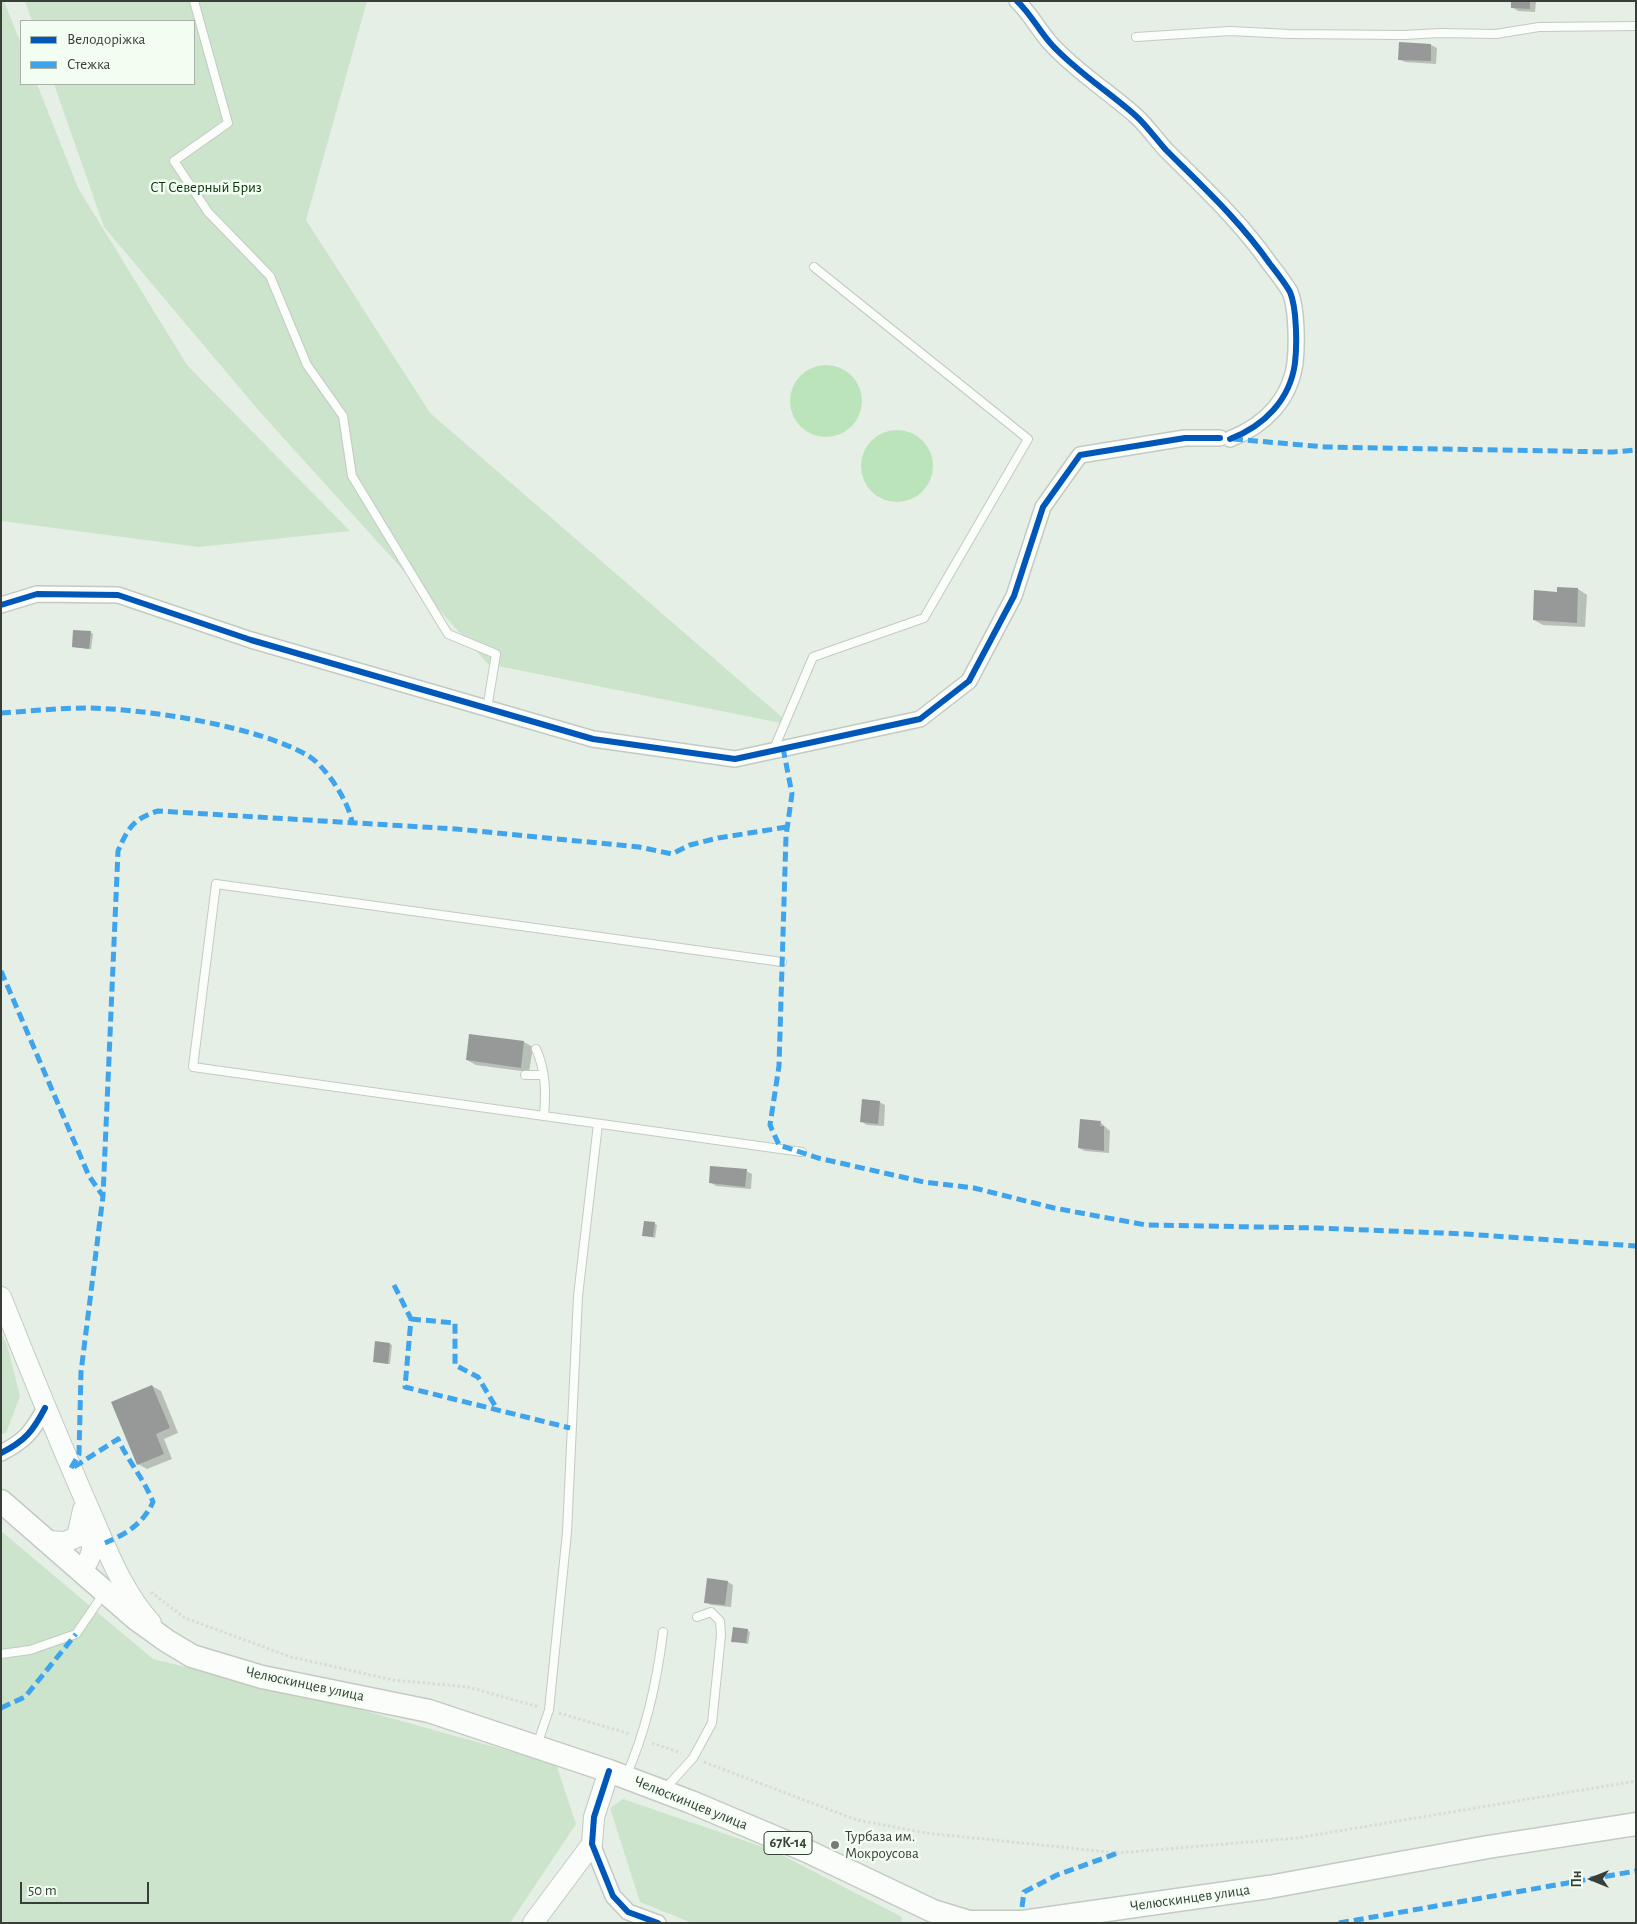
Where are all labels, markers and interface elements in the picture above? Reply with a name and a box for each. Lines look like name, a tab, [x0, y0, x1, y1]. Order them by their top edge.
legend	[20, 20, 195, 85]
text: Велодоріжка	[67, 32, 145, 47]
text: Стежка	[67, 57, 110, 72]
park label: СТ Северный Бриз	[150, 178, 262, 196]
street label: Челюскинцев улица	[244, 1663, 366, 1705]
street label: Челюскинцев улица	[632, 1772, 750, 1834]
place label: Турбаза им. Мокроусова	[845, 1827, 919, 1862]
road number: 67К-14	[764, 1832, 812, 1855]
marker: Турбаза им. Мокроусова	[829, 1839, 841, 1851]
north arrow	[1567, 1854, 1617, 1904]
text: Пн	[1570, 1870, 1584, 1888]
scale bar	[22, 1872, 151, 1904]
street label: Челюскинцев улица	[1129, 1881, 1251, 1915]
text: 50 m	[28, 1883, 57, 1898]

